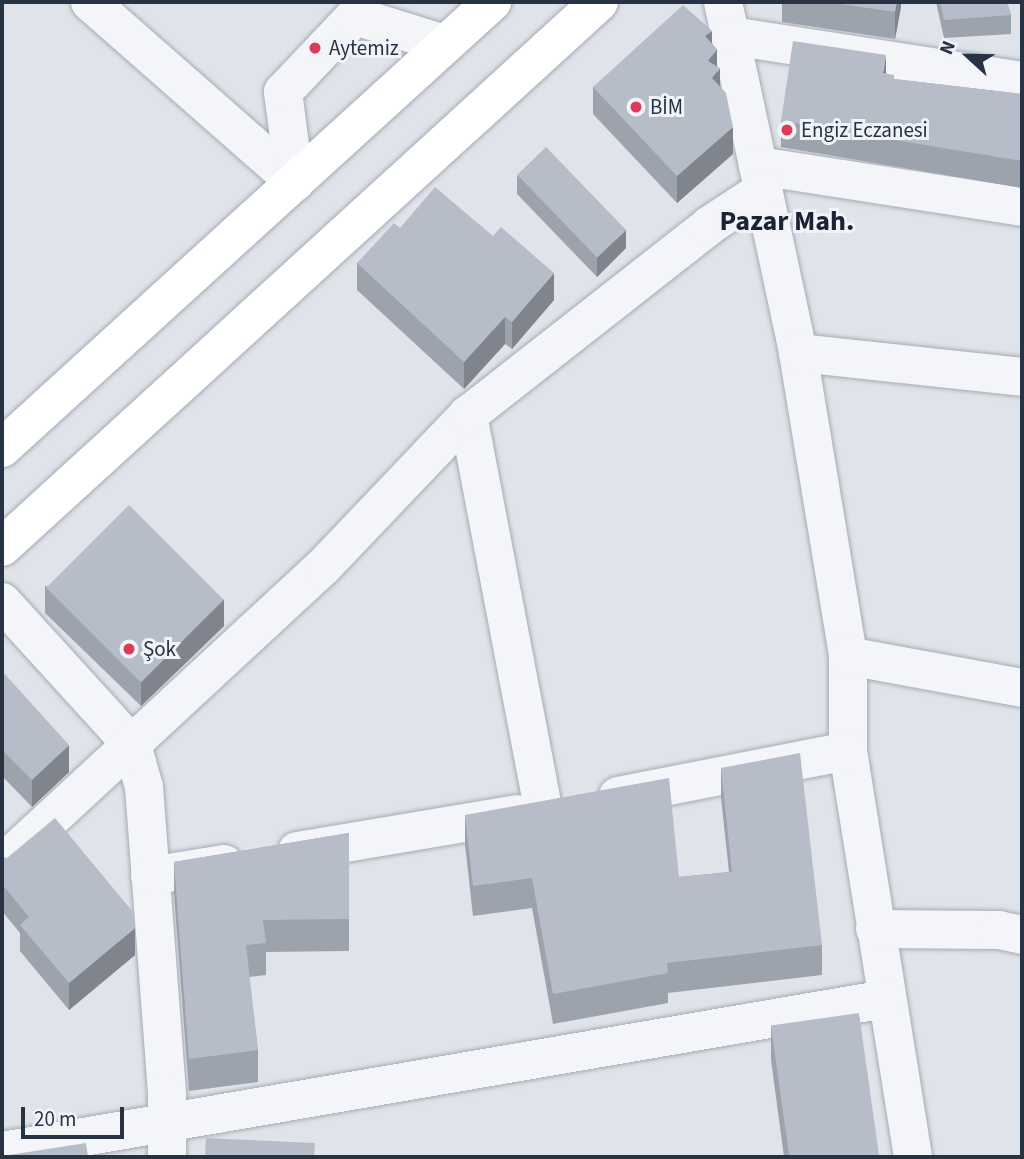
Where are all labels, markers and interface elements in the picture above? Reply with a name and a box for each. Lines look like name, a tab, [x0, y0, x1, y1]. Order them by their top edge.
north arrow	[933, 21, 1003, 91]
place label: Aytemiz	[329, 35, 399, 61]
text: N	[933, 37, 963, 59]
marker: Aytemiz	[307, 40, 323, 56]
place label: BİM	[650, 94, 683, 120]
marker: BİM	[628, 99, 644, 115]
place label: Engiz Eczanesi	[801, 117, 928, 143]
marker: Engiz Eczanesi	[779, 122, 795, 138]
district label: Pazar Mah.	[720, 204, 854, 238]
place label: Şok	[143, 636, 176, 662]
marker: Şok	[121, 641, 137, 657]
scale bar	[24, 1092, 128, 1136]
text: 20 m	[34, 1104, 76, 1134]

